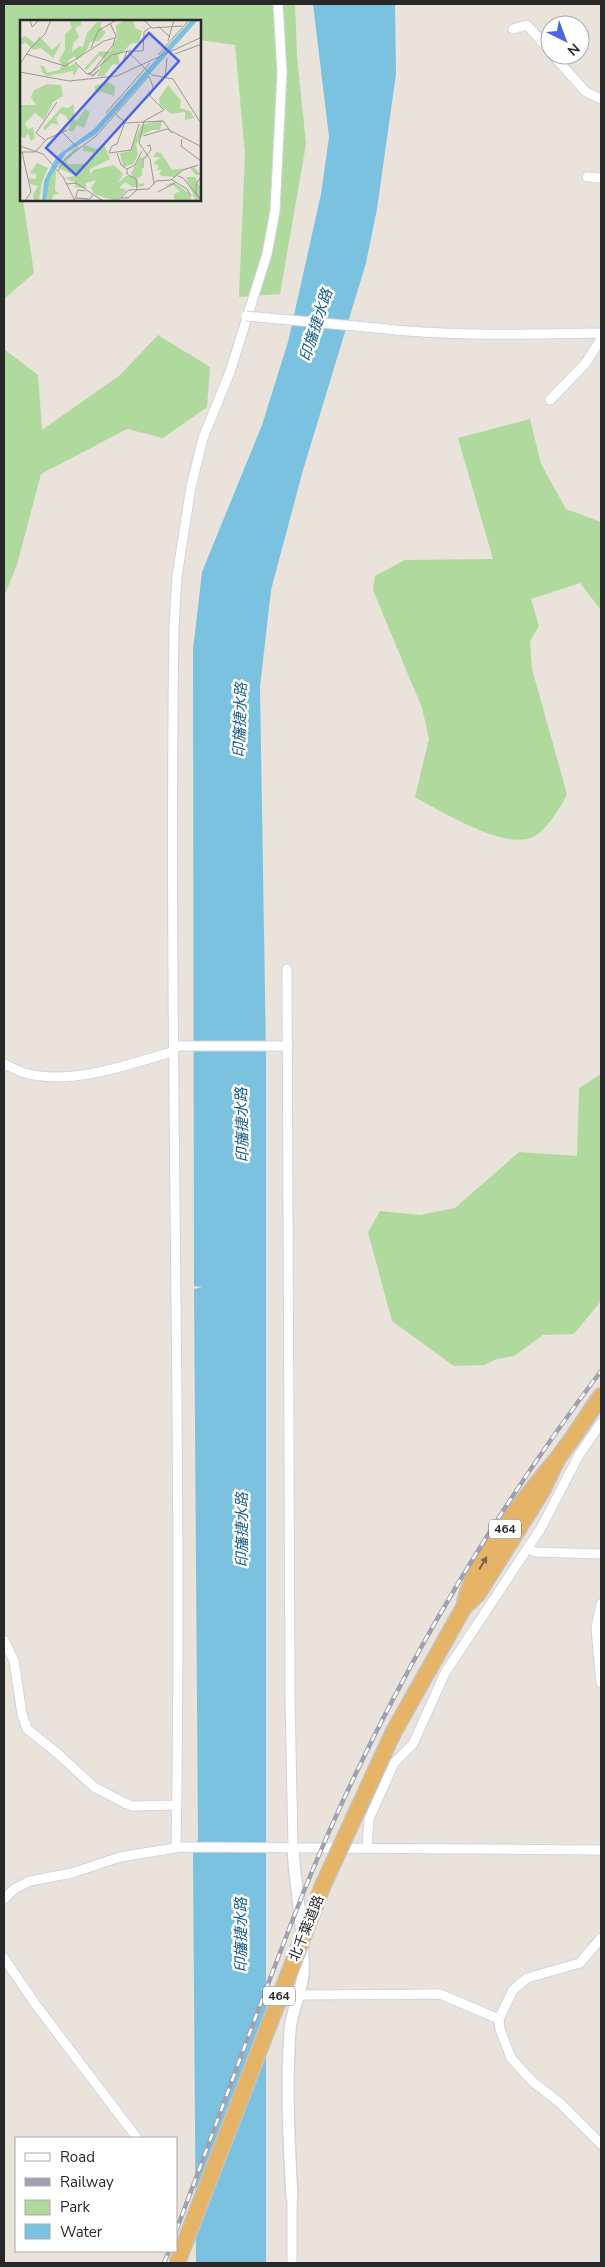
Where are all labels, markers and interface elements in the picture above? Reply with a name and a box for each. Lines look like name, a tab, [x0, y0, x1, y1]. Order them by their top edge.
north arrow	[540, 15, 590, 65]
inset map	[20, 20, 201, 201]
text: N	[563, 39, 584, 60]
water label: 印旛捷水路	[295, 284, 338, 364]
water label: 印旛捷水路	[229, 680, 251, 758]
water label: 印旛捷水路	[231, 1085, 253, 1163]
water label: 印旛捷水路	[232, 1491, 252, 1568]
road number: 464	[489, 1520, 521, 1538]
one-way arrow	[478, 1556, 487, 1569]
street label: 北千葉道路	[285, 1892, 328, 1964]
water label: 印旛捷水路	[231, 1896, 251, 1973]
road number: 464	[263, 1986, 295, 2005]
legend	[15, 2137, 178, 2252]
text: Road	[60, 2147, 95, 2167]
text: Railway	[60, 2172, 114, 2192]
text: Park	[60, 2197, 90, 2217]
text: Water	[60, 2222, 103, 2242]

